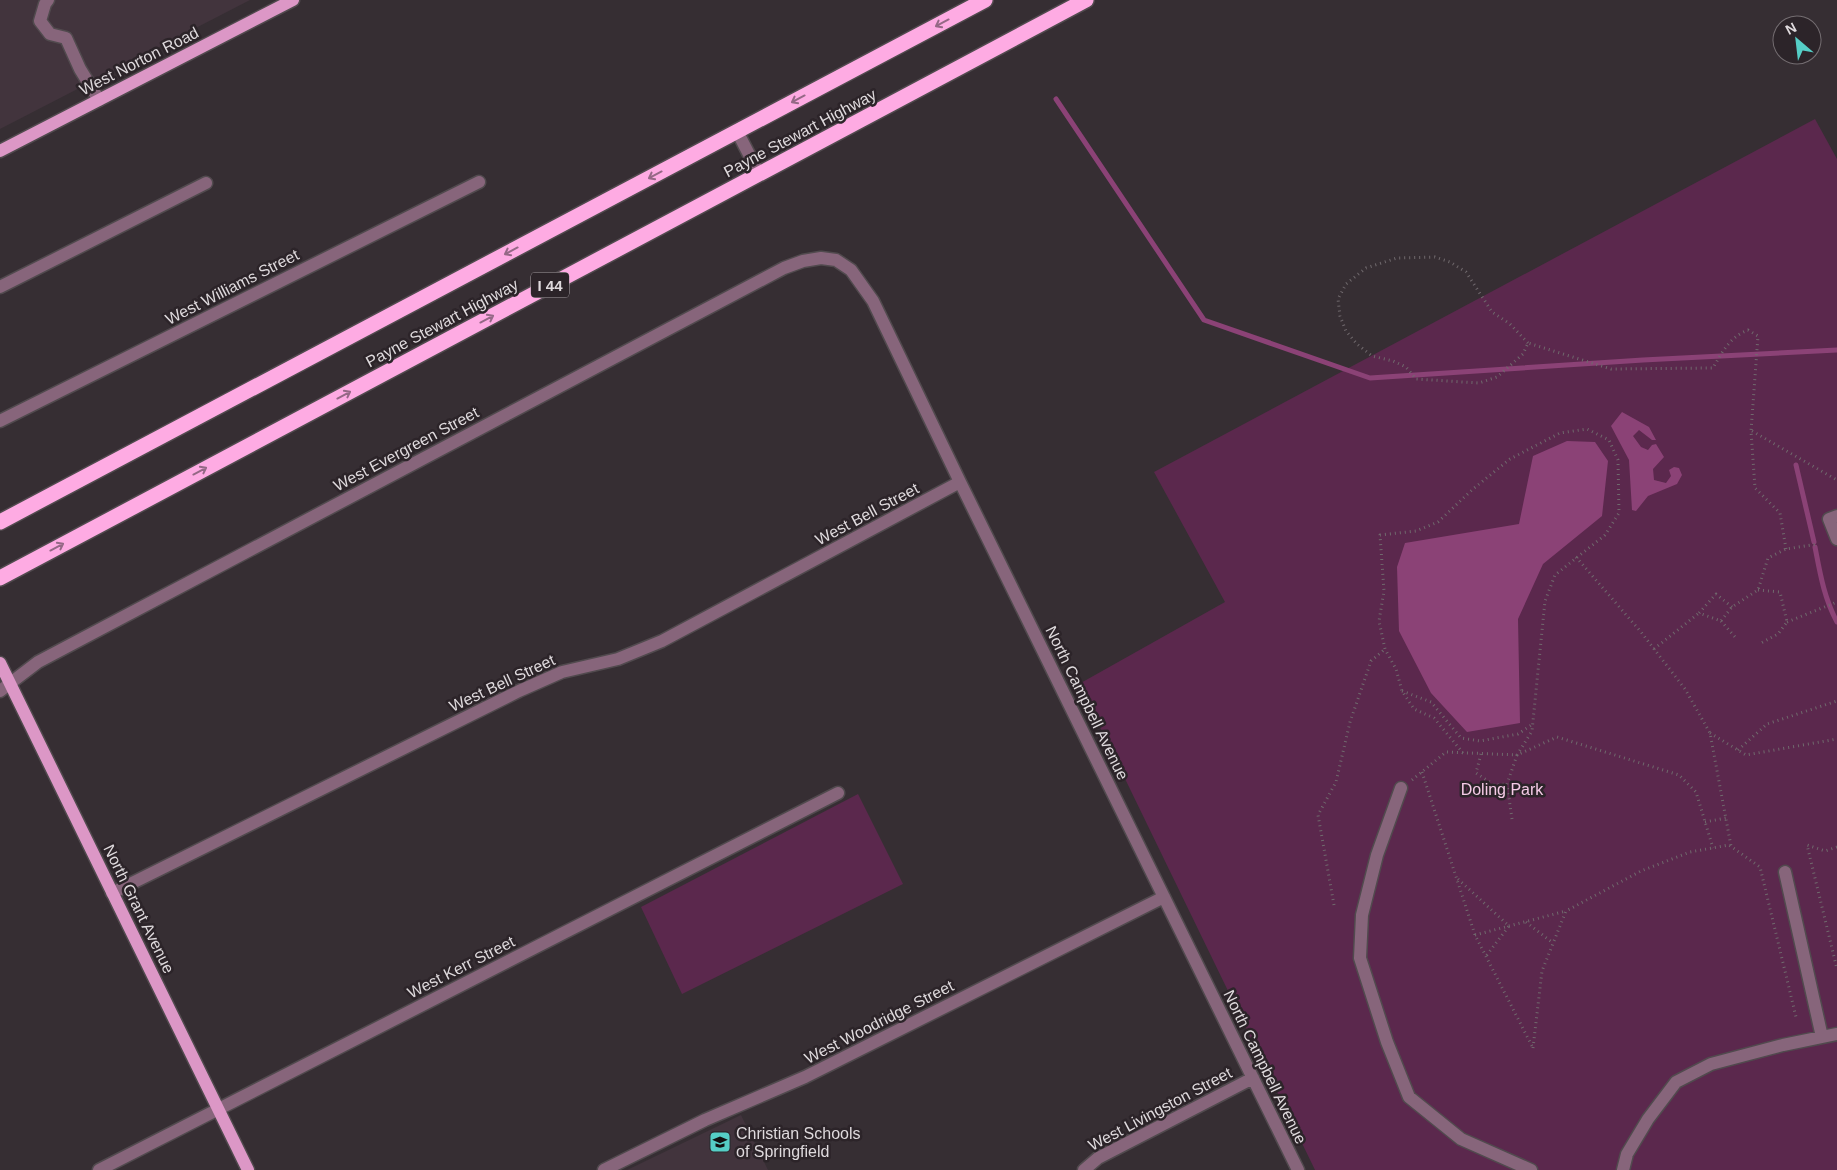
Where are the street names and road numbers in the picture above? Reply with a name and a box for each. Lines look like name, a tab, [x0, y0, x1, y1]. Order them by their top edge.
street label: West Norton Road	[77, 24, 201, 98]
street label: Payne Stewart Highway	[721, 86, 879, 180]
street label: West Williams Street	[163, 246, 302, 328]
road number: I 44	[531, 272, 569, 298]
street label: Payne Stewart Highway	[363, 276, 521, 370]
street label: West Evergreen Street	[331, 403, 482, 494]
street label: West Bell Street	[812, 479, 922, 548]
street label: North Campbell Avenue	[1042, 623, 1132, 783]
street label: West Bell Street	[447, 651, 558, 715]
street label: North Grant Avenue	[100, 842, 178, 976]
street label: West Kerr Street	[405, 932, 518, 1001]
street label: West Woodridge Street	[802, 977, 957, 1067]
street label: North Campbell Avenue	[1220, 987, 1310, 1147]
street label: West Livingston Street	[1085, 1064, 1235, 1154]

